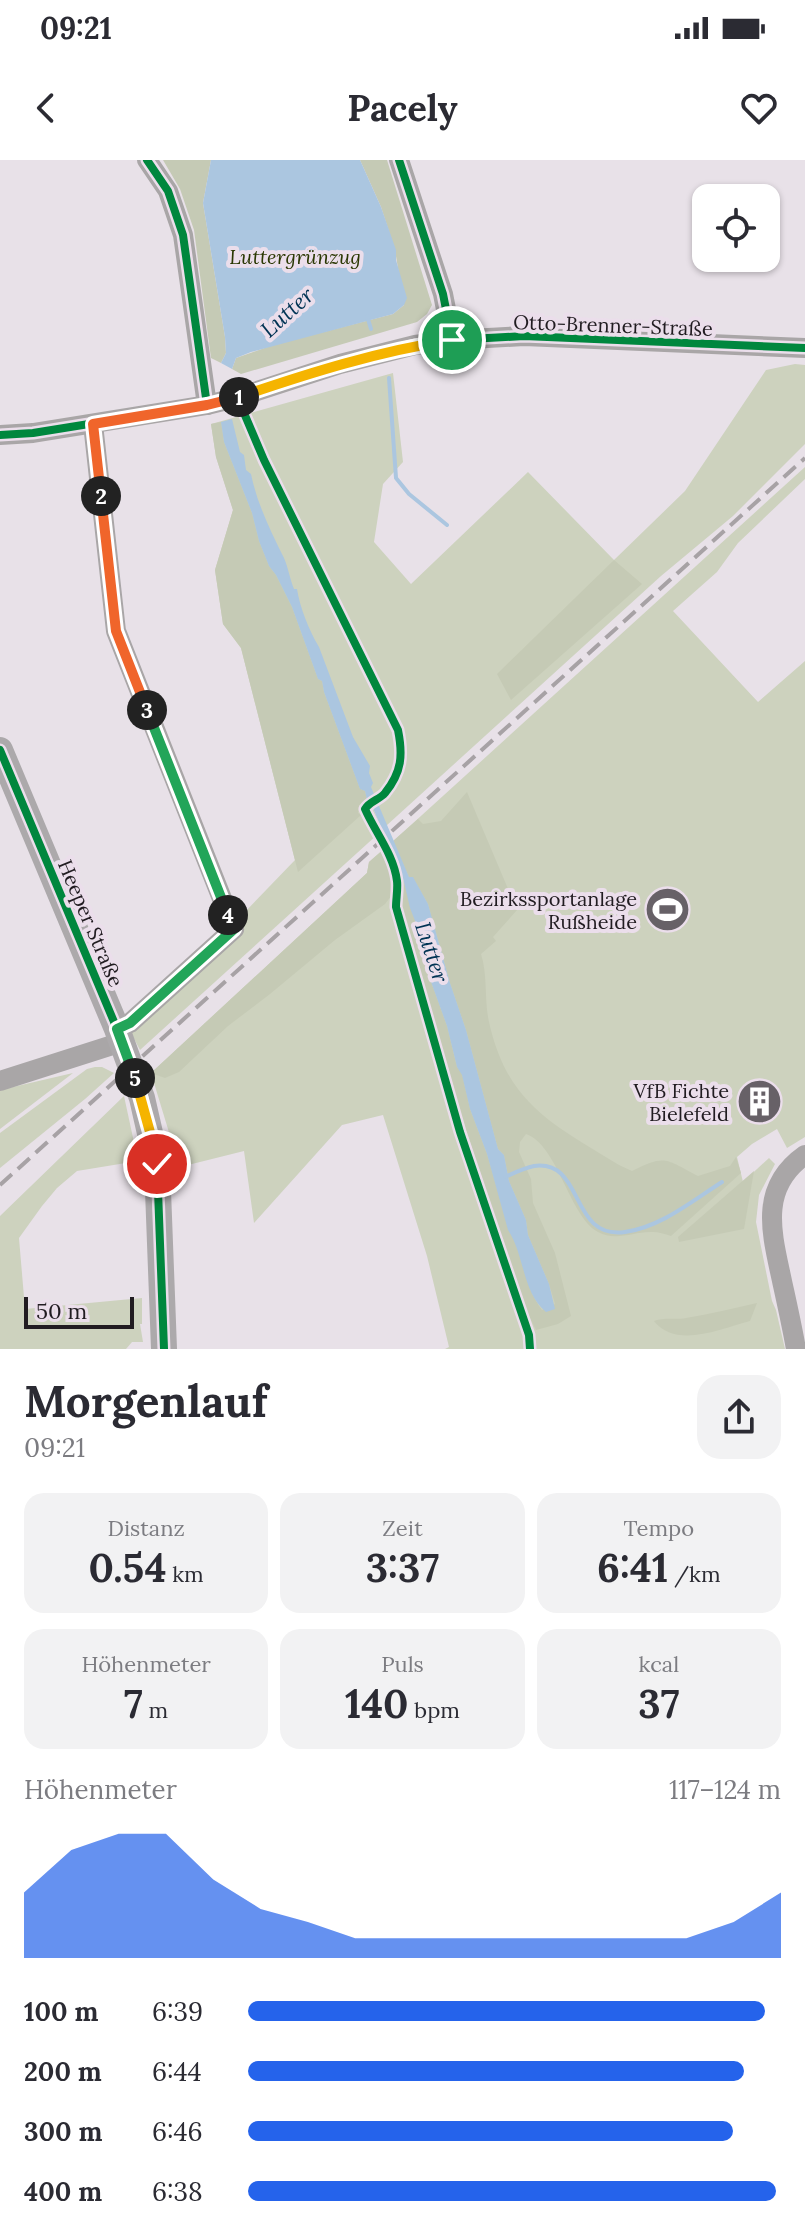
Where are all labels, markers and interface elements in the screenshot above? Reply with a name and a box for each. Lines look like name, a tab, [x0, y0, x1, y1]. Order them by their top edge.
text: 09:21	[40, 9, 112, 47]
text: Pacely	[347, 85, 458, 131]
icon: back	[24, 86, 68, 130]
icon: heart	[737, 86, 781, 130]
map controls	[692, 184, 780, 272]
button: locate	[692, 184, 780, 272]
park label: Luttergrünzug	[229, 244, 361, 269]
water label: Lutter	[255, 280, 320, 343]
pin	[418, 306, 486, 374]
street label: Otto-Brenner-Straße	[513, 309, 713, 341]
icon: arrive	[430, 318, 474, 362]
pin: 1	[219, 377, 259, 417]
text: 1	[235, 383, 243, 411]
pin: 2	[81, 476, 121, 516]
text: 2	[95, 482, 107, 510]
pin: 3	[127, 690, 167, 730]
text: 3	[141, 696, 153, 724]
street label: Heeper Straße	[53, 856, 129, 991]
sports icon: Bezirkssportanlage Rußheide	[644, 885, 692, 933]
place label: Bezirkssportanlage Rußheide	[460, 886, 637, 934]
pin: 4	[208, 895, 248, 935]
text: 4	[222, 901, 234, 929]
water label: Lutter	[409, 918, 455, 987]
pin: 5	[115, 1058, 155, 1098]
text: 5	[129, 1064, 141, 1092]
place label: VfB Fichte Bielefeld	[632, 1078, 729, 1126]
building icon: VfB Fichte Bielefeld	[736, 1078, 784, 1126]
pin	[123, 1130, 191, 1198]
icon: check	[135, 1142, 179, 1186]
scale bar	[24, 1293, 134, 1329]
text: 50 m	[36, 1297, 87, 1325]
text: Morgenlauf	[24, 1373, 268, 1429]
button: share	[697, 1375, 781, 1459]
text: 09:21	[24, 1431, 85, 1464]
text: Distanz	[108, 1514, 185, 1542]
text: Zeit	[382, 1514, 423, 1542]
text: Tempo	[624, 1514, 694, 1542]
text: 0.54	[89, 1542, 167, 1593]
text: 3:37	[366, 1542, 439, 1593]
text: 6:41	[597, 1542, 668, 1593]
text: km	[167, 1560, 204, 1588]
text: /km	[668, 1560, 721, 1588]
text: Höhenmeter	[81, 1650, 211, 1678]
text: Puls	[381, 1650, 424, 1678]
text: kcal	[638, 1650, 679, 1678]
text: 7	[124, 1678, 143, 1729]
text: 140	[345, 1678, 409, 1729]
text: 37	[638, 1678, 679, 1729]
text: m	[143, 1696, 168, 1724]
text: bpm	[409, 1696, 460, 1724]
text: Höhenmeter	[24, 1773, 177, 1806]
text: 117–124 m	[669, 1773, 781, 1806]
text: 100 m	[24, 1995, 98, 2028]
text: 6:39	[152, 1995, 203, 2028]
text: 200 m	[24, 2055, 102, 2088]
text: 6:44	[152, 2055, 202, 2088]
text: 300 m	[24, 2115, 102, 2148]
text: 6:46	[152, 2115, 203, 2148]
text: 400 m	[24, 2175, 102, 2208]
text: 6:38	[152, 2175, 203, 2208]

